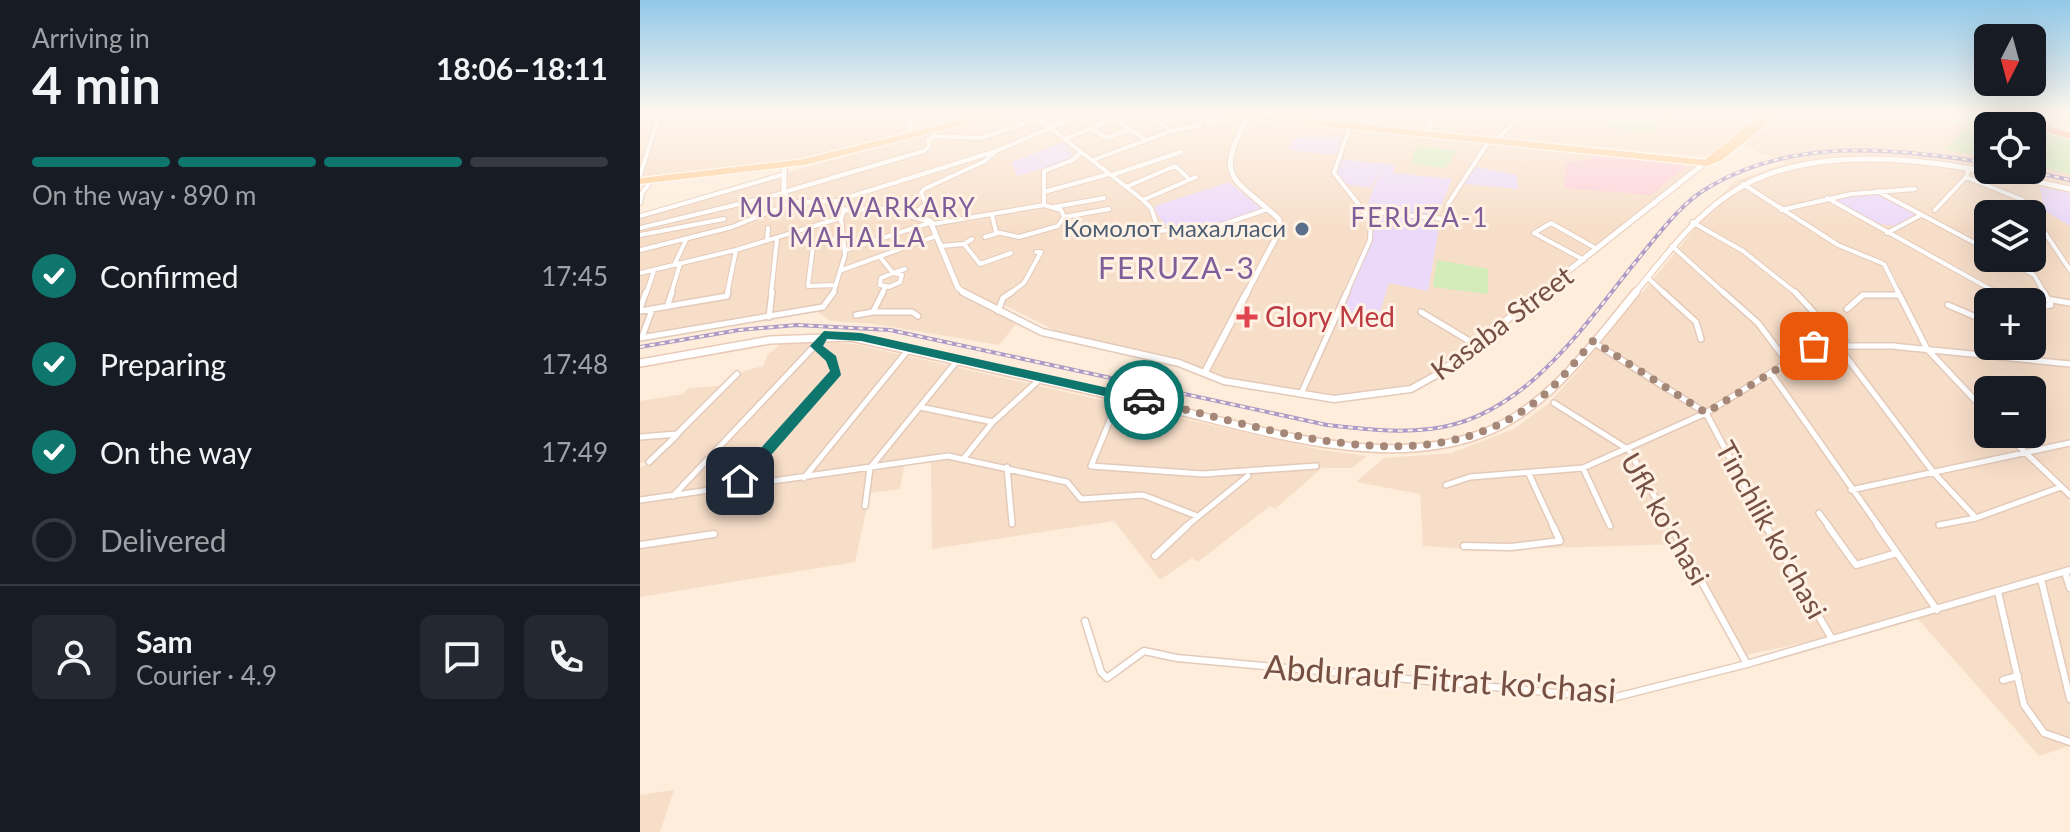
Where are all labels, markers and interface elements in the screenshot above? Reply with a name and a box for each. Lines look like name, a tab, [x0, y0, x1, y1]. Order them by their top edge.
text: Arriving in	[32, 22, 150, 54]
north arrow	[1974, 24, 2046, 96]
map controls	[1974, 24, 2046, 448]
text: 18:06–18:11	[436, 50, 608, 86]
text: 4 min	[32, 53, 161, 115]
button: locate	[1974, 112, 2046, 184]
text: On the way · 890 m	[32, 179, 256, 211]
district label: MUNAVVARKARY MAHALLA	[739, 191, 977, 253]
button: layers	[1974, 200, 2046, 272]
district label: FERUZA-1	[1350, 201, 1490, 233]
place label: Комолот махалласи	[1064, 213, 1286, 242]
marker: Комолот махалласи	[1293, 220, 1311, 238]
district label: FERUZA-3	[1098, 249, 1256, 285]
icon: check	[32, 254, 76, 298]
text: Confirmed	[100, 258, 239, 294]
street label: Kasaba Street	[1424, 258, 1579, 387]
text: 17:45	[541, 260, 608, 292]
button: +	[1974, 288, 2046, 360]
place label: Glory Med	[1265, 299, 1395, 333]
marker: Glory Med	[1236, 306, 1258, 328]
pin	[1780, 312, 1848, 380]
icon: bag	[1792, 324, 1836, 368]
icon: check	[32, 342, 76, 386]
text: Preparing	[100, 346, 226, 382]
text: 17:48	[541, 348, 608, 380]
courier	[1104, 360, 1184, 440]
button: −	[1974, 376, 2046, 448]
icon: car	[1122, 378, 1166, 422]
icon: check	[32, 430, 76, 474]
text: On the way	[100, 434, 252, 470]
street label: Tinchlik ko'chasi	[1709, 435, 1835, 624]
text: 17:49	[541, 436, 608, 468]
street label: Ufk ko'chasi	[1614, 446, 1717, 591]
pin	[706, 447, 774, 515]
icon: home	[718, 459, 762, 503]
text: Delivered	[100, 522, 227, 558]
button: person	[32, 615, 116, 699]
button: chat	[420, 615, 504, 699]
button: phone	[524, 615, 608, 699]
text: Sam	[136, 623, 193, 659]
street label: Abdurauf Fitrat ko'chasi	[1262, 645, 1618, 710]
text: Courier · 4.9	[136, 659, 277, 691]

